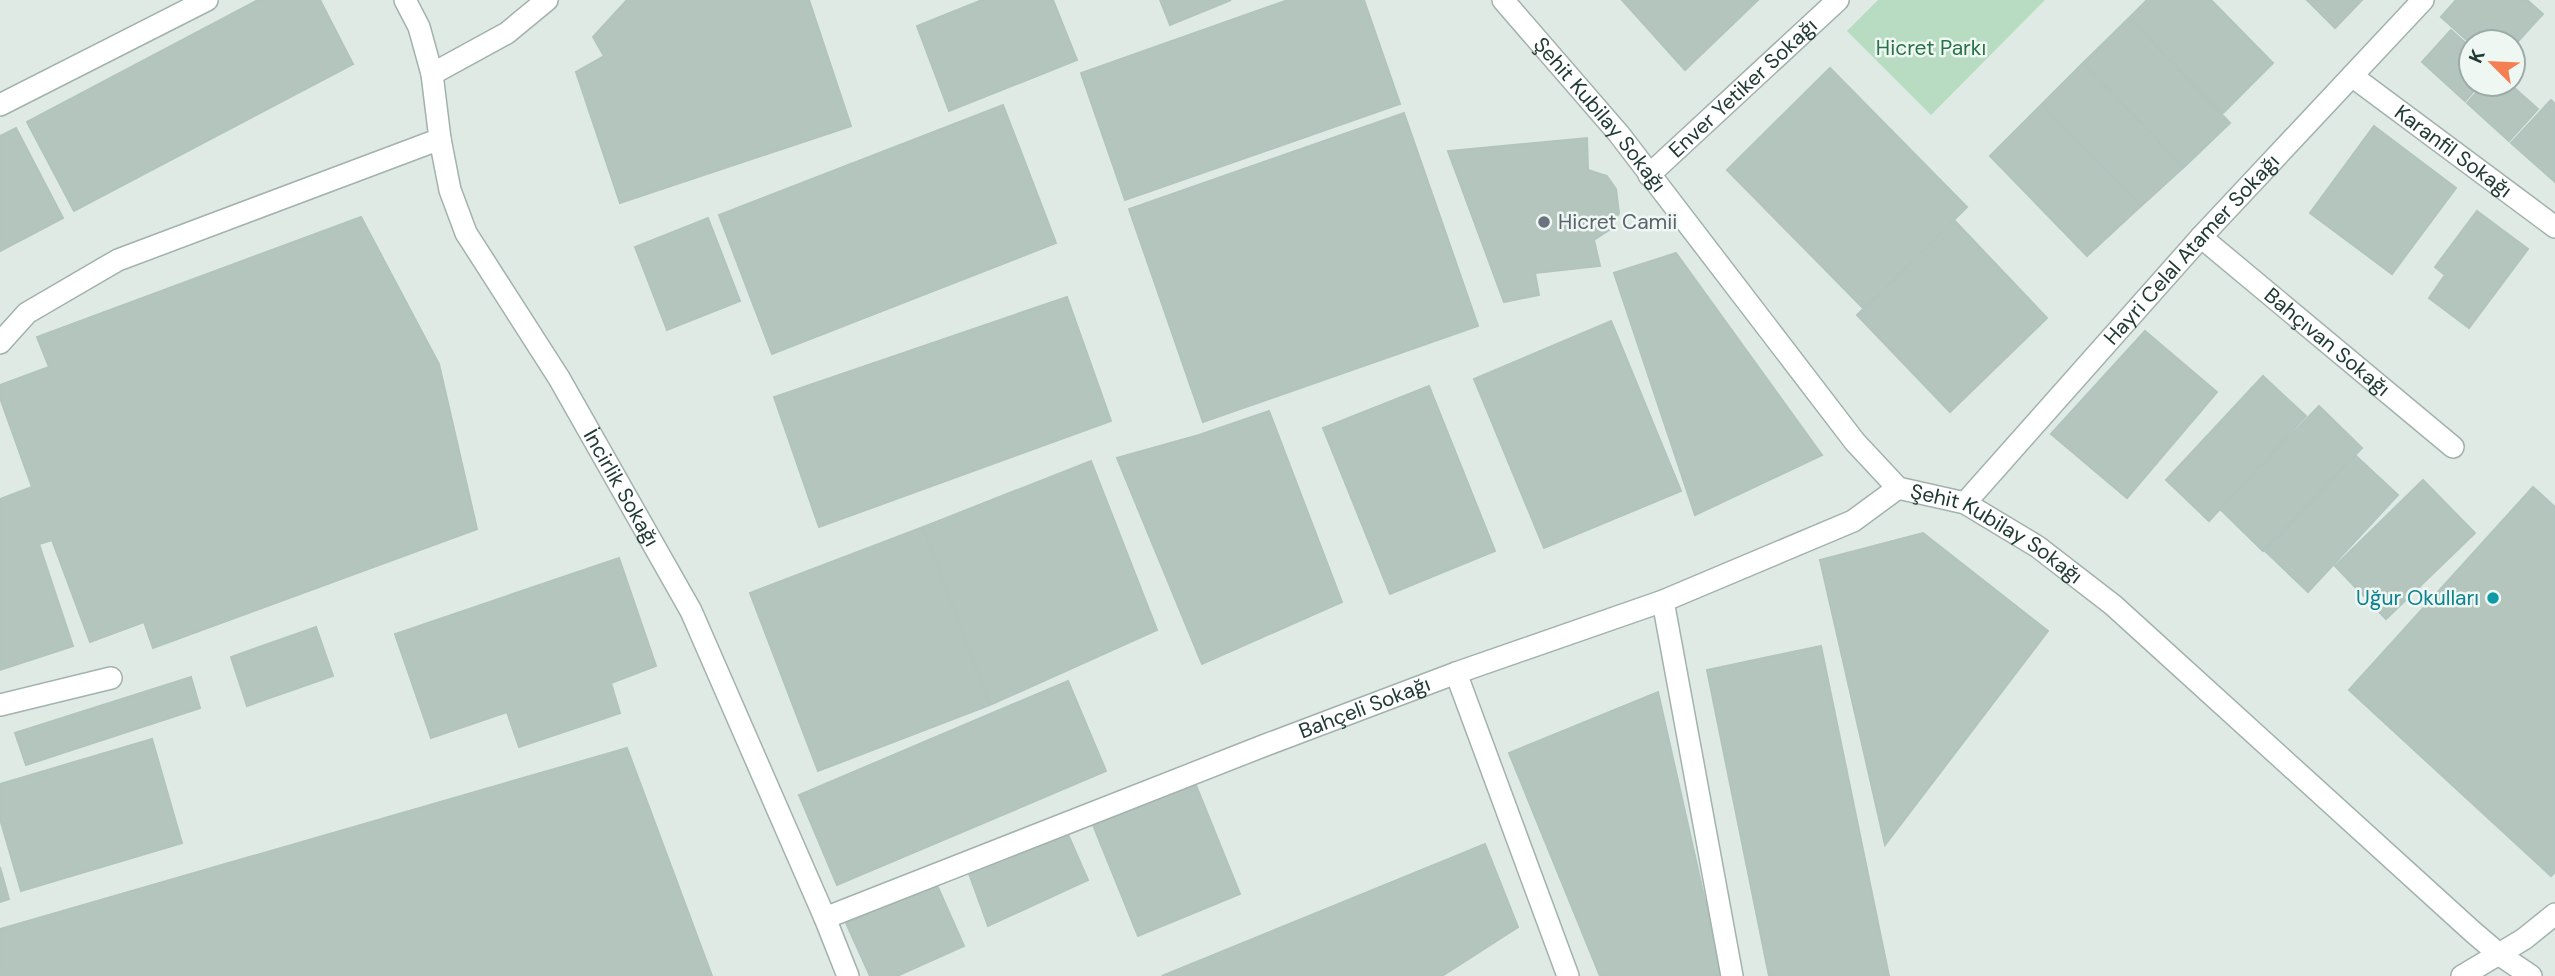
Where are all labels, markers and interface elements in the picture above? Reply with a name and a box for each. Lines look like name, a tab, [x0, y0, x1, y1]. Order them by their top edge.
street label: Enver Yetiker Sokağı	[1663, 12, 1823, 164]
north arrow	[2457, 28, 2527, 98]
street label: Şehit Kubilay Sokağı	[1527, 31, 1672, 198]
park label: Hicret Parkı	[1876, 34, 1986, 62]
text: K	[2463, 46, 2491, 67]
street label: Karanfil Sokağı	[2389, 98, 2517, 204]
street label: Hayri Celal Atamer Sokağı	[2098, 148, 2286, 351]
place label: Hicret Camii	[1558, 208, 1677, 236]
marker: Hicret Camii	[1536, 214, 1552, 230]
street label: Bahçıvan Sokağı	[2258, 281, 2396, 403]
street label: İncirlik Sokağı	[577, 424, 666, 552]
street label: Şehit Kubilay Sokağı	[1908, 477, 2088, 590]
place label: Uğur Okulları	[2356, 584, 2479, 612]
marker: Uğur Okulları	[2485, 590, 2501, 606]
street label: Bahçeli Sokağı	[1295, 670, 1434, 745]

